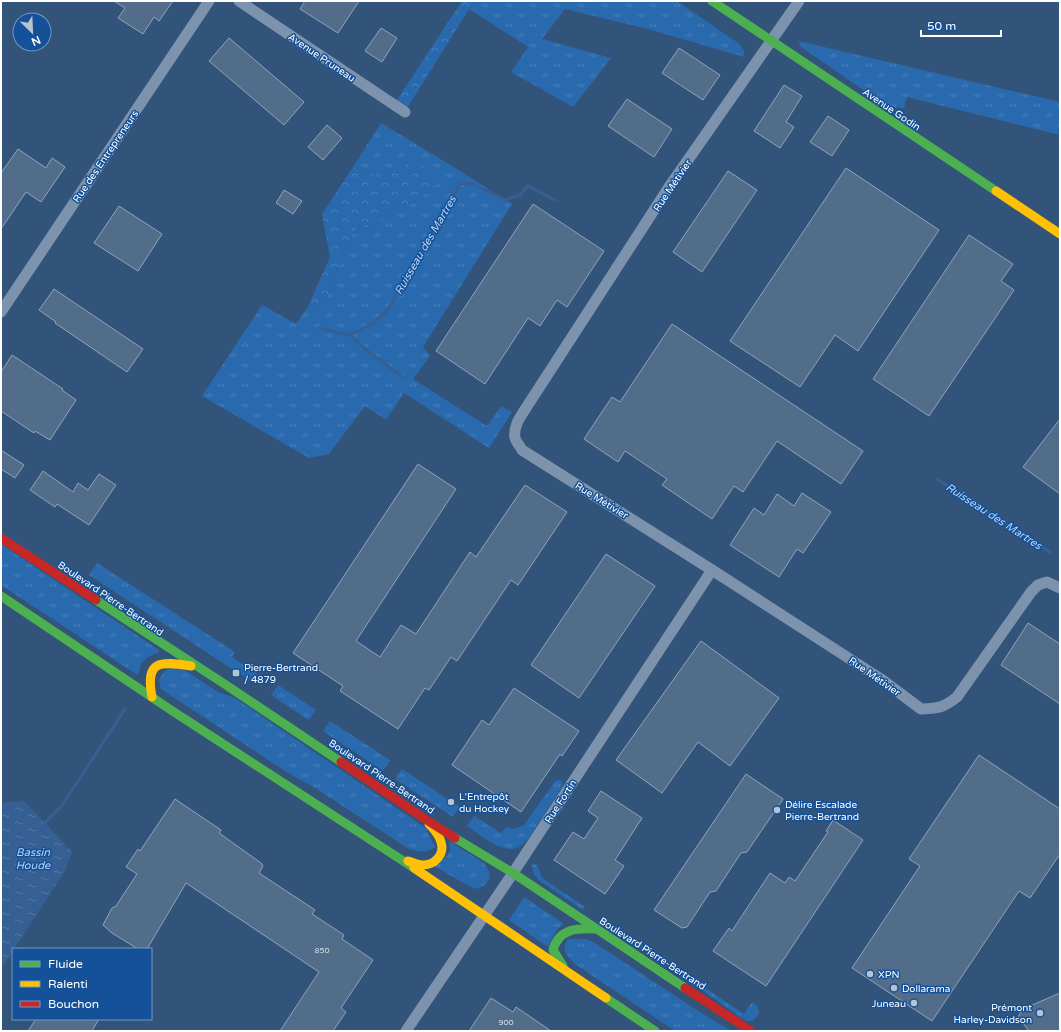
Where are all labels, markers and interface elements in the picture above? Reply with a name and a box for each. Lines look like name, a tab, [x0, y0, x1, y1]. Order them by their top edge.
north arrow	[12, 12, 52, 52]
scale bar	[921, 12, 1001, 38]
text: 50 m	[927, 19, 956, 33]
street label: Avenue Pruneau	[286, 31, 357, 85]
text: N	[29, 33, 43, 48]
street label: Avenue Godin	[860, 86, 923, 134]
street label: Rue des Entrepreneurs	[71, 108, 141, 205]
street label: Rue Métivier	[651, 157, 695, 214]
water label: Ruisseau des Martres	[392, 193, 459, 297]
street label: Rue Métivier	[573, 480, 630, 522]
water label: Ruisseau des Martres	[943, 481, 1045, 553]
street label: Boulevard Pierre-Bertrand	[55, 559, 165, 639]
street label: Rue Métivier	[846, 655, 903, 699]
place label: Pierre-Bertrand / 4879	[244, 662, 318, 686]
marker: Pierre-Bertrand / 4879	[231, 668, 241, 678]
street label: Boulevard Pierre-Bertrand	[326, 737, 436, 817]
street label: Rue Fortin	[542, 778, 579, 826]
place label: L'Entrepôt du Hockey	[459, 791, 510, 815]
marker: L'Entrepôt du Hockey	[446, 797, 456, 807]
place label: Délire Escalade Pierre-Bertrand	[785, 799, 859, 823]
marker: Délire Escalade Pierre-Bertrand	[772, 805, 782, 815]
water label: Bassin Houde	[16, 846, 51, 872]
street label: Boulevard Pierre-Bertrand	[597, 915, 708, 993]
house number: 850	[314, 946, 330, 955]
legend	[12, 948, 152, 1020]
text: Fluide	[48, 957, 83, 971]
marker: XPN	[865, 969, 875, 979]
place label: XPN	[878, 969, 899, 981]
text: Ralenti	[48, 977, 88, 991]
marker: Dollarama	[889, 983, 899, 993]
place label: Dollarama	[902, 983, 950, 995]
text: Bouchon	[48, 997, 99, 1011]
place label: Juneau	[872, 998, 906, 1010]
marker: Juneau	[909, 998, 919, 1008]
place label: Prémont Harley-Davidson	[954, 1002, 1032, 1026]
marker: Prémont Harley-Davidson	[1035, 1008, 1045, 1018]
house number: 900	[498, 1018, 514, 1027]

